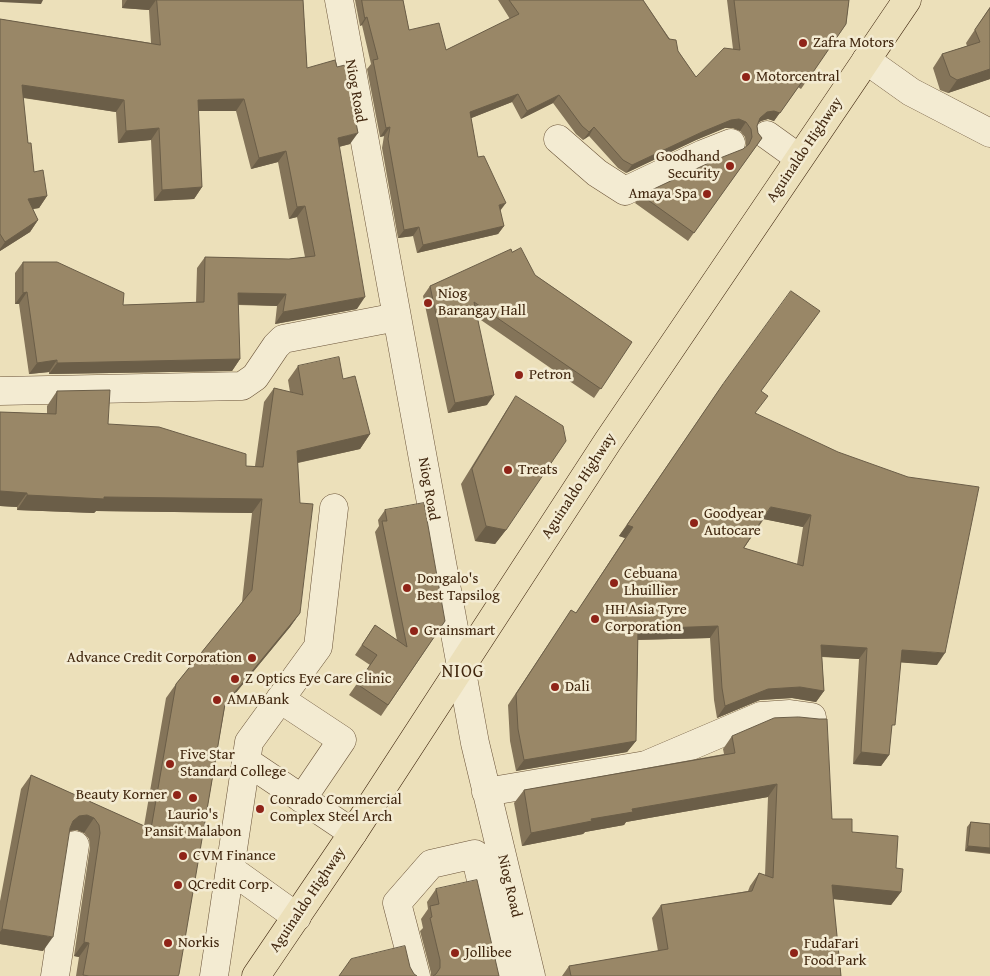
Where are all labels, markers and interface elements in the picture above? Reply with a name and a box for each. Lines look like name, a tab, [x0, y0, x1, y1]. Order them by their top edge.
place label: Zafra Motors	[813, 34, 894, 52]
marker: Zafra Motors	[797, 37, 809, 49]
street label: Niog Road	[341, 58, 369, 124]
place label: Motorcentral	[756, 68, 840, 86]
marker: Motorcentral	[740, 71, 752, 83]
street label: Aguinaldo Highway	[763, 94, 847, 206]
place label: Goodhand Security	[656, 148, 720, 183]
marker: Goodhand Security	[724, 160, 736, 172]
place label: Amaya Spa	[628, 185, 697, 203]
marker: Amaya Spa	[701, 188, 713, 200]
place label: Niog Barangay Hall	[438, 285, 526, 320]
marker: Niog Barangay Hall	[422, 297, 434, 309]
place label: Petron	[529, 366, 571, 384]
marker: Petron	[513, 369, 525, 381]
street label: Aguinaldo Highway	[538, 430, 620, 542]
street label: Niog Road	[414, 456, 442, 522]
place label: Treats	[518, 461, 558, 479]
marker: Treats	[502, 464, 514, 476]
place label: Goodyear Autocare	[704, 505, 764, 540]
marker: Goodyear Autocare	[688, 517, 700, 529]
place label: Cebuana Lhuillier	[624, 565, 678, 600]
place label: Dongalo's Best Tapsilog	[417, 570, 500, 605]
marker: Cebuana Lhuillier	[608, 577, 620, 589]
marker: Dongalo's Best Tapsilog	[401, 582, 413, 594]
place label: HH Asia Tyre Corporation	[605, 601, 687, 636]
marker: HH Asia Tyre Corporation	[589, 613, 601, 625]
place label: Grainsmart	[424, 622, 495, 640]
marker: Grainsmart	[408, 625, 420, 637]
place label: Advance Credit Corporation	[67, 649, 242, 667]
marker: Advance Credit Corporation	[246, 652, 258, 664]
district label: NIOG	[441, 661, 485, 683]
place label: Z Optics Eye Care Clinic	[245, 670, 391, 688]
marker: Z Optics Eye Care Clinic	[229, 673, 241, 685]
place label: Dali	[565, 678, 590, 696]
marker: Dali	[549, 681, 561, 693]
place label: AMABank	[227, 691, 289, 709]
marker: AMABank	[211, 694, 223, 706]
place label: Five Star Standard College	[180, 746, 286, 781]
marker: Five Star Standard College	[164, 758, 176, 770]
place label: Beauty Korner	[76, 786, 167, 804]
marker: Beauty Korner	[171, 789, 183, 801]
place label: Conrado Commercial Complex Steel Arch	[270, 791, 402, 826]
marker: Laurio's Pansit Malabon	[187, 792, 199, 804]
marker: Conrado Commercial Complex Steel Arch	[254, 803, 266, 815]
place label: Laurio's Pansit Malabon	[145, 806, 241, 841]
street label: Aguinaldo Highway	[266, 844, 350, 956]
place label: CVM Finance	[193, 847, 276, 865]
marker: CVM Finance	[177, 850, 189, 862]
street label: Niog Road	[493, 853, 525, 919]
place label: QCredit Corp.	[188, 876, 273, 894]
marker: QCredit Corp.	[172, 879, 184, 891]
place label: Norkis	[178, 934, 219, 952]
place label: FudaFari Food Park	[804, 935, 866, 970]
marker: Norkis	[162, 937, 174, 949]
place label: Jollibee	[465, 944, 512, 962]
marker: Jollibee	[449, 947, 461, 959]
marker: FudaFari Food Park	[788, 947, 800, 959]

